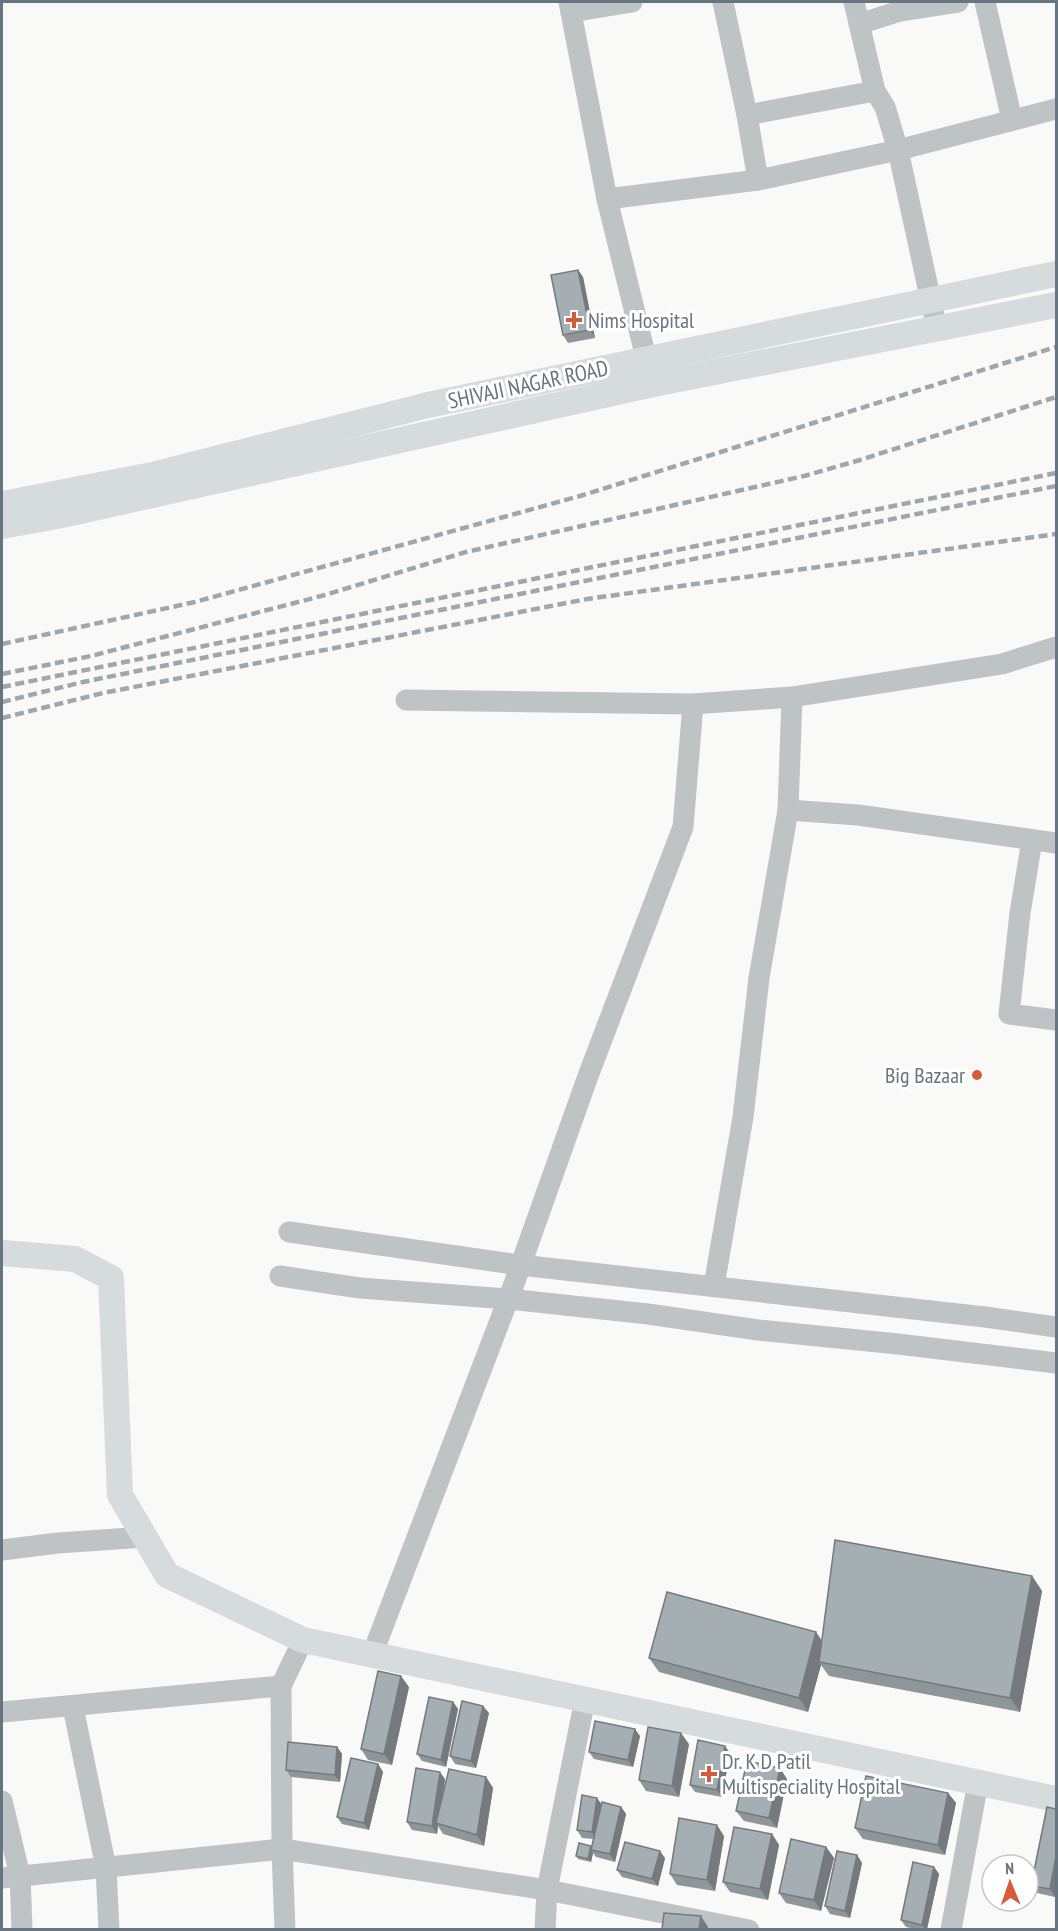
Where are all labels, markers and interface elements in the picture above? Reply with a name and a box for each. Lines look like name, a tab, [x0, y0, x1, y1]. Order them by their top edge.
place label: Nims Hospital	[588, 306, 695, 334]
marker: Nims Hospital	[565, 311, 583, 329]
street label: SHIVAJI NAGAR ROAD	[445, 353, 611, 415]
place label: Big Bazaar	[885, 1061, 965, 1089]
marker: Big Bazaar	[970, 1068, 984, 1082]
place label: Dr. K D Patil Multispeciality Hospital	[722, 1747, 901, 1800]
marker: Dr. K D Patil Multispeciality Hospital	[700, 1765, 718, 1783]
north arrow	[980, 1853, 1040, 1913]
text: N	[1005, 1858, 1014, 1878]

